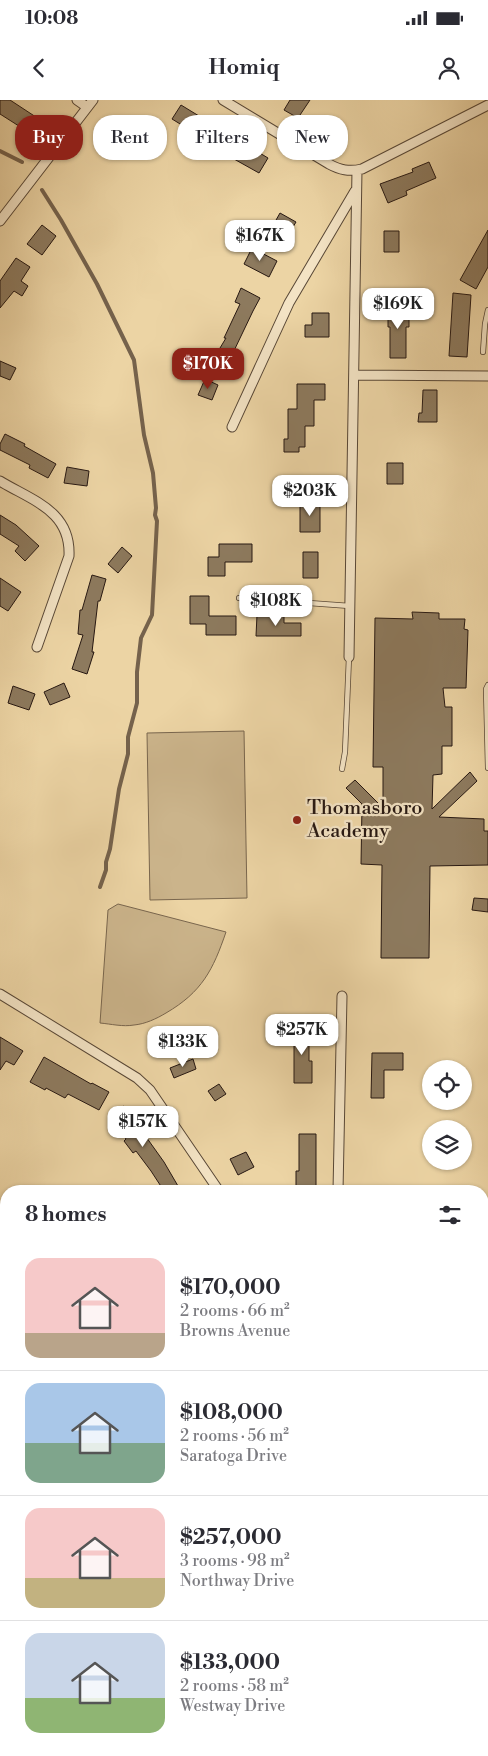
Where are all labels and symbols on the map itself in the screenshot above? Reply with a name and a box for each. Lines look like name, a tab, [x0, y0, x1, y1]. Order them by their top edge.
pin: $167K	[225, 220, 295, 262]
pin: $169K	[363, 288, 433, 330]
pin: $170K	[173, 348, 243, 390]
pin: $203K	[275, 474, 345, 517]
pin: $108K	[241, 584, 311, 627]
place label: Thomasboro Academy	[306, 796, 423, 844]
marker: Thomasboro Academy	[291, 814, 303, 826]
pin: $257K	[267, 1014, 337, 1056]
pin: $133K	[148, 1026, 218, 1068]
pin: $157K	[108, 1106, 178, 1148]

